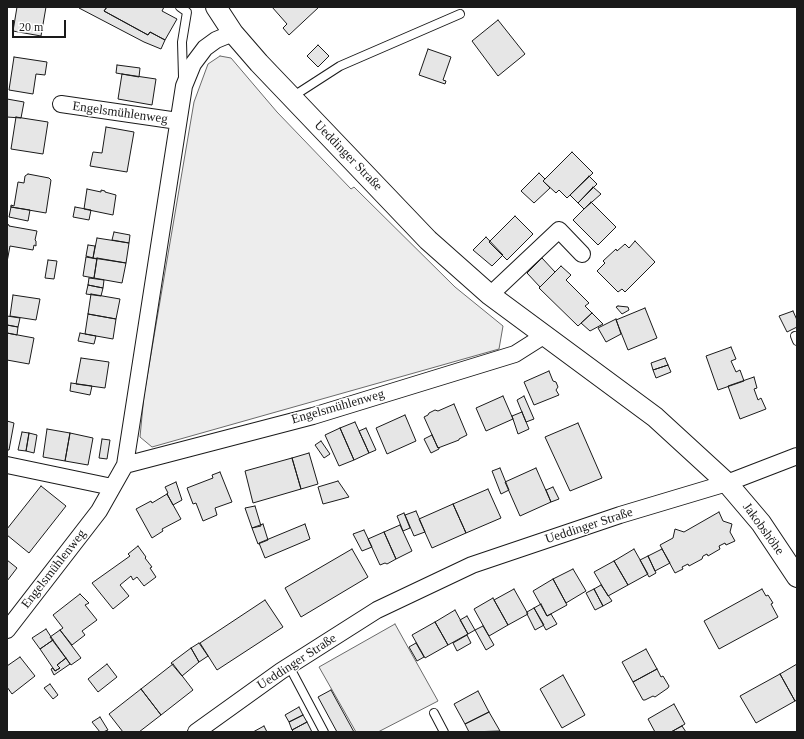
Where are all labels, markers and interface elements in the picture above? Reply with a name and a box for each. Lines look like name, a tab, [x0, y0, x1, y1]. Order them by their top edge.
scale bar	[14, 12, 68, 38]
text: 20 m	[19, 20, 43, 34]
street label: Engelsmühlenweg	[71, 99, 169, 127]
street label: Ueddinger Straße	[311, 118, 385, 194]
street label: Engelsmühlenweg	[290, 386, 386, 428]
street label: Jakobshöhe	[739, 500, 787, 558]
street label: Ueddinger Straße	[543, 504, 635, 548]
street label: Engelsmühlenweg	[18, 526, 90, 612]
street label: Ueddinger Straße	[254, 631, 340, 693]

